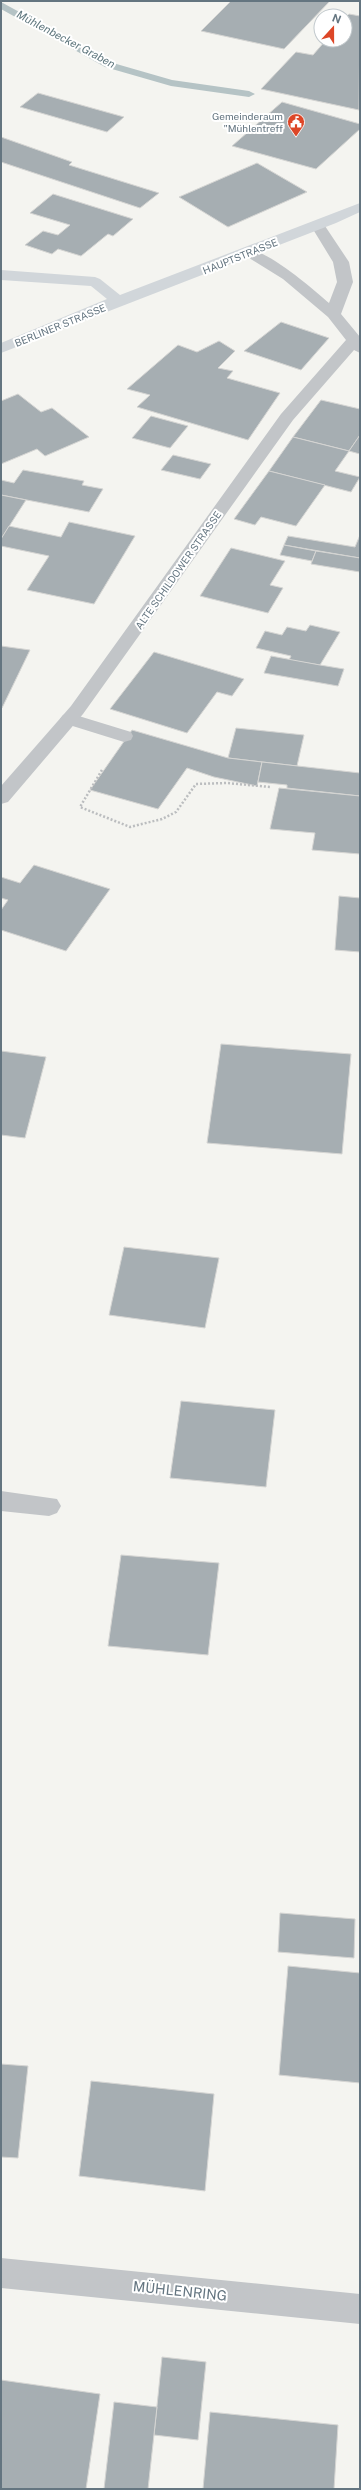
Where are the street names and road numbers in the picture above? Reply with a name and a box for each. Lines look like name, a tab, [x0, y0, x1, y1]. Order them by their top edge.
street label: HAUPTSTRASSE	[201, 236, 279, 276]
street label: BERLINER STRASSE	[13, 301, 107, 349]
street label: ALTE SCHILDOWER STRASSE	[133, 509, 223, 631]
street label: MÜHLENRING	[132, 2276, 228, 2304]

